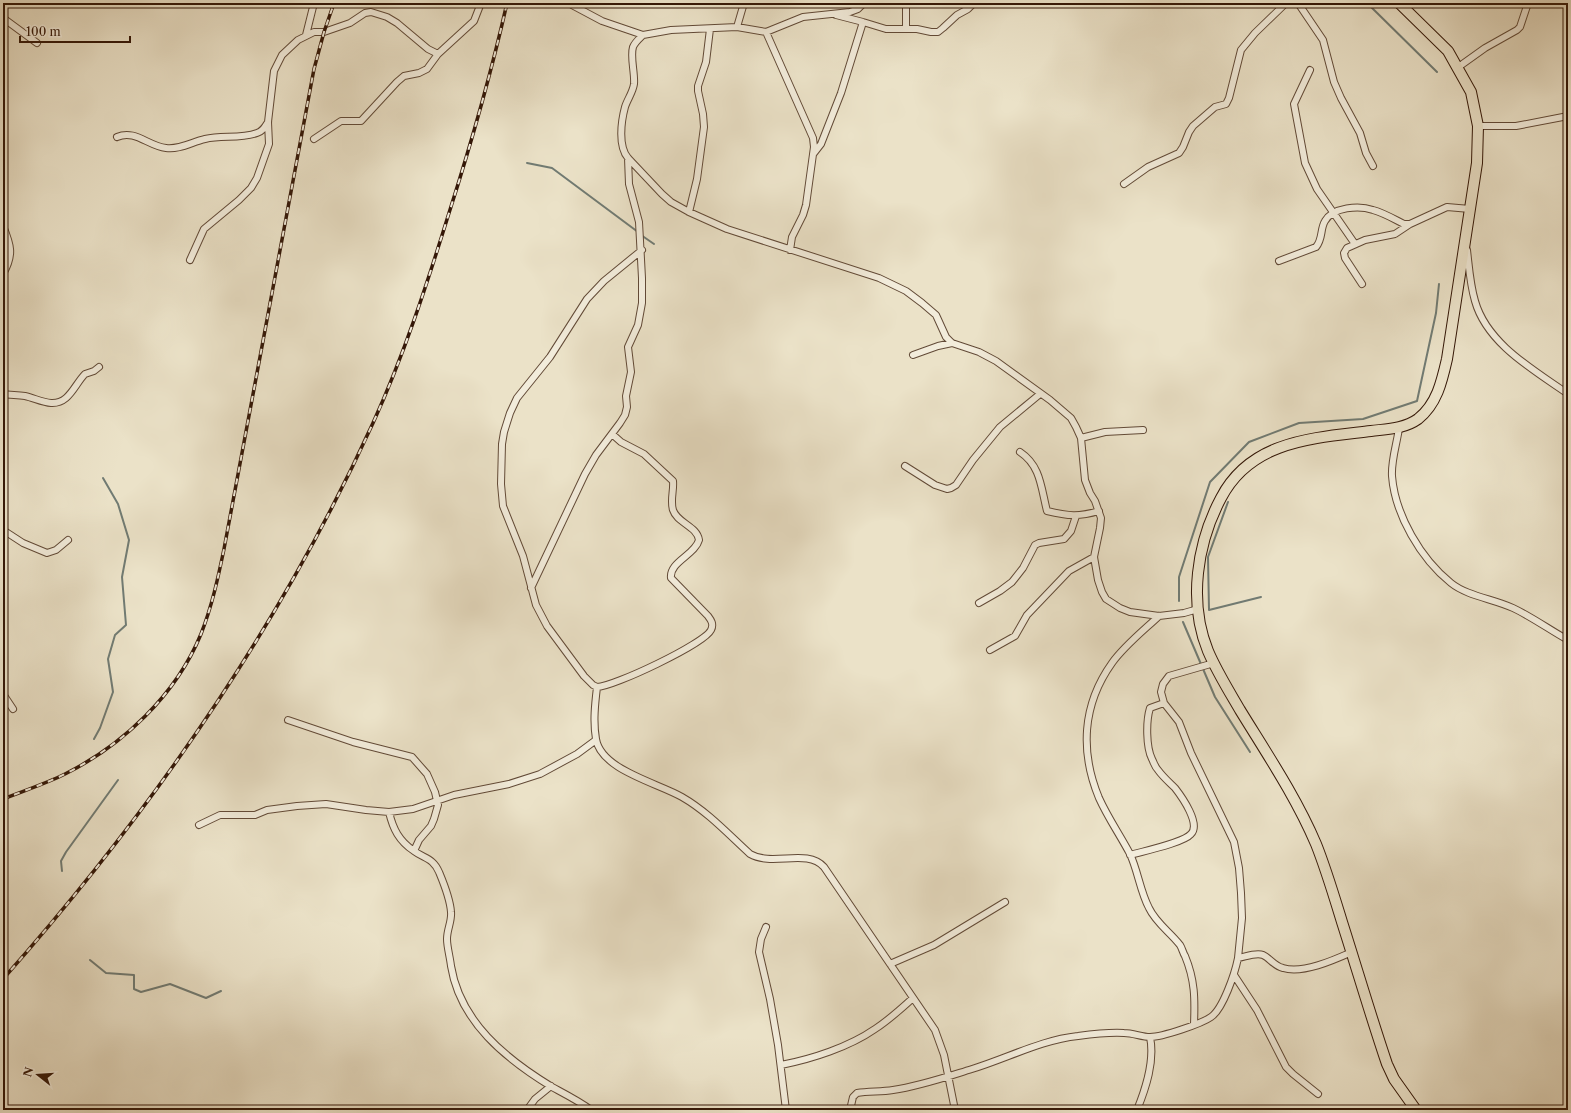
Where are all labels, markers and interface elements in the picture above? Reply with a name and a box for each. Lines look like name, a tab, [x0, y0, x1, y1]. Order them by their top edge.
scale bar	[20, 18, 130, 44]
text: 100 m	[26, 24, 61, 39]
north arrow	[18, 1055, 58, 1095]
text: N	[20, 1065, 37, 1079]

